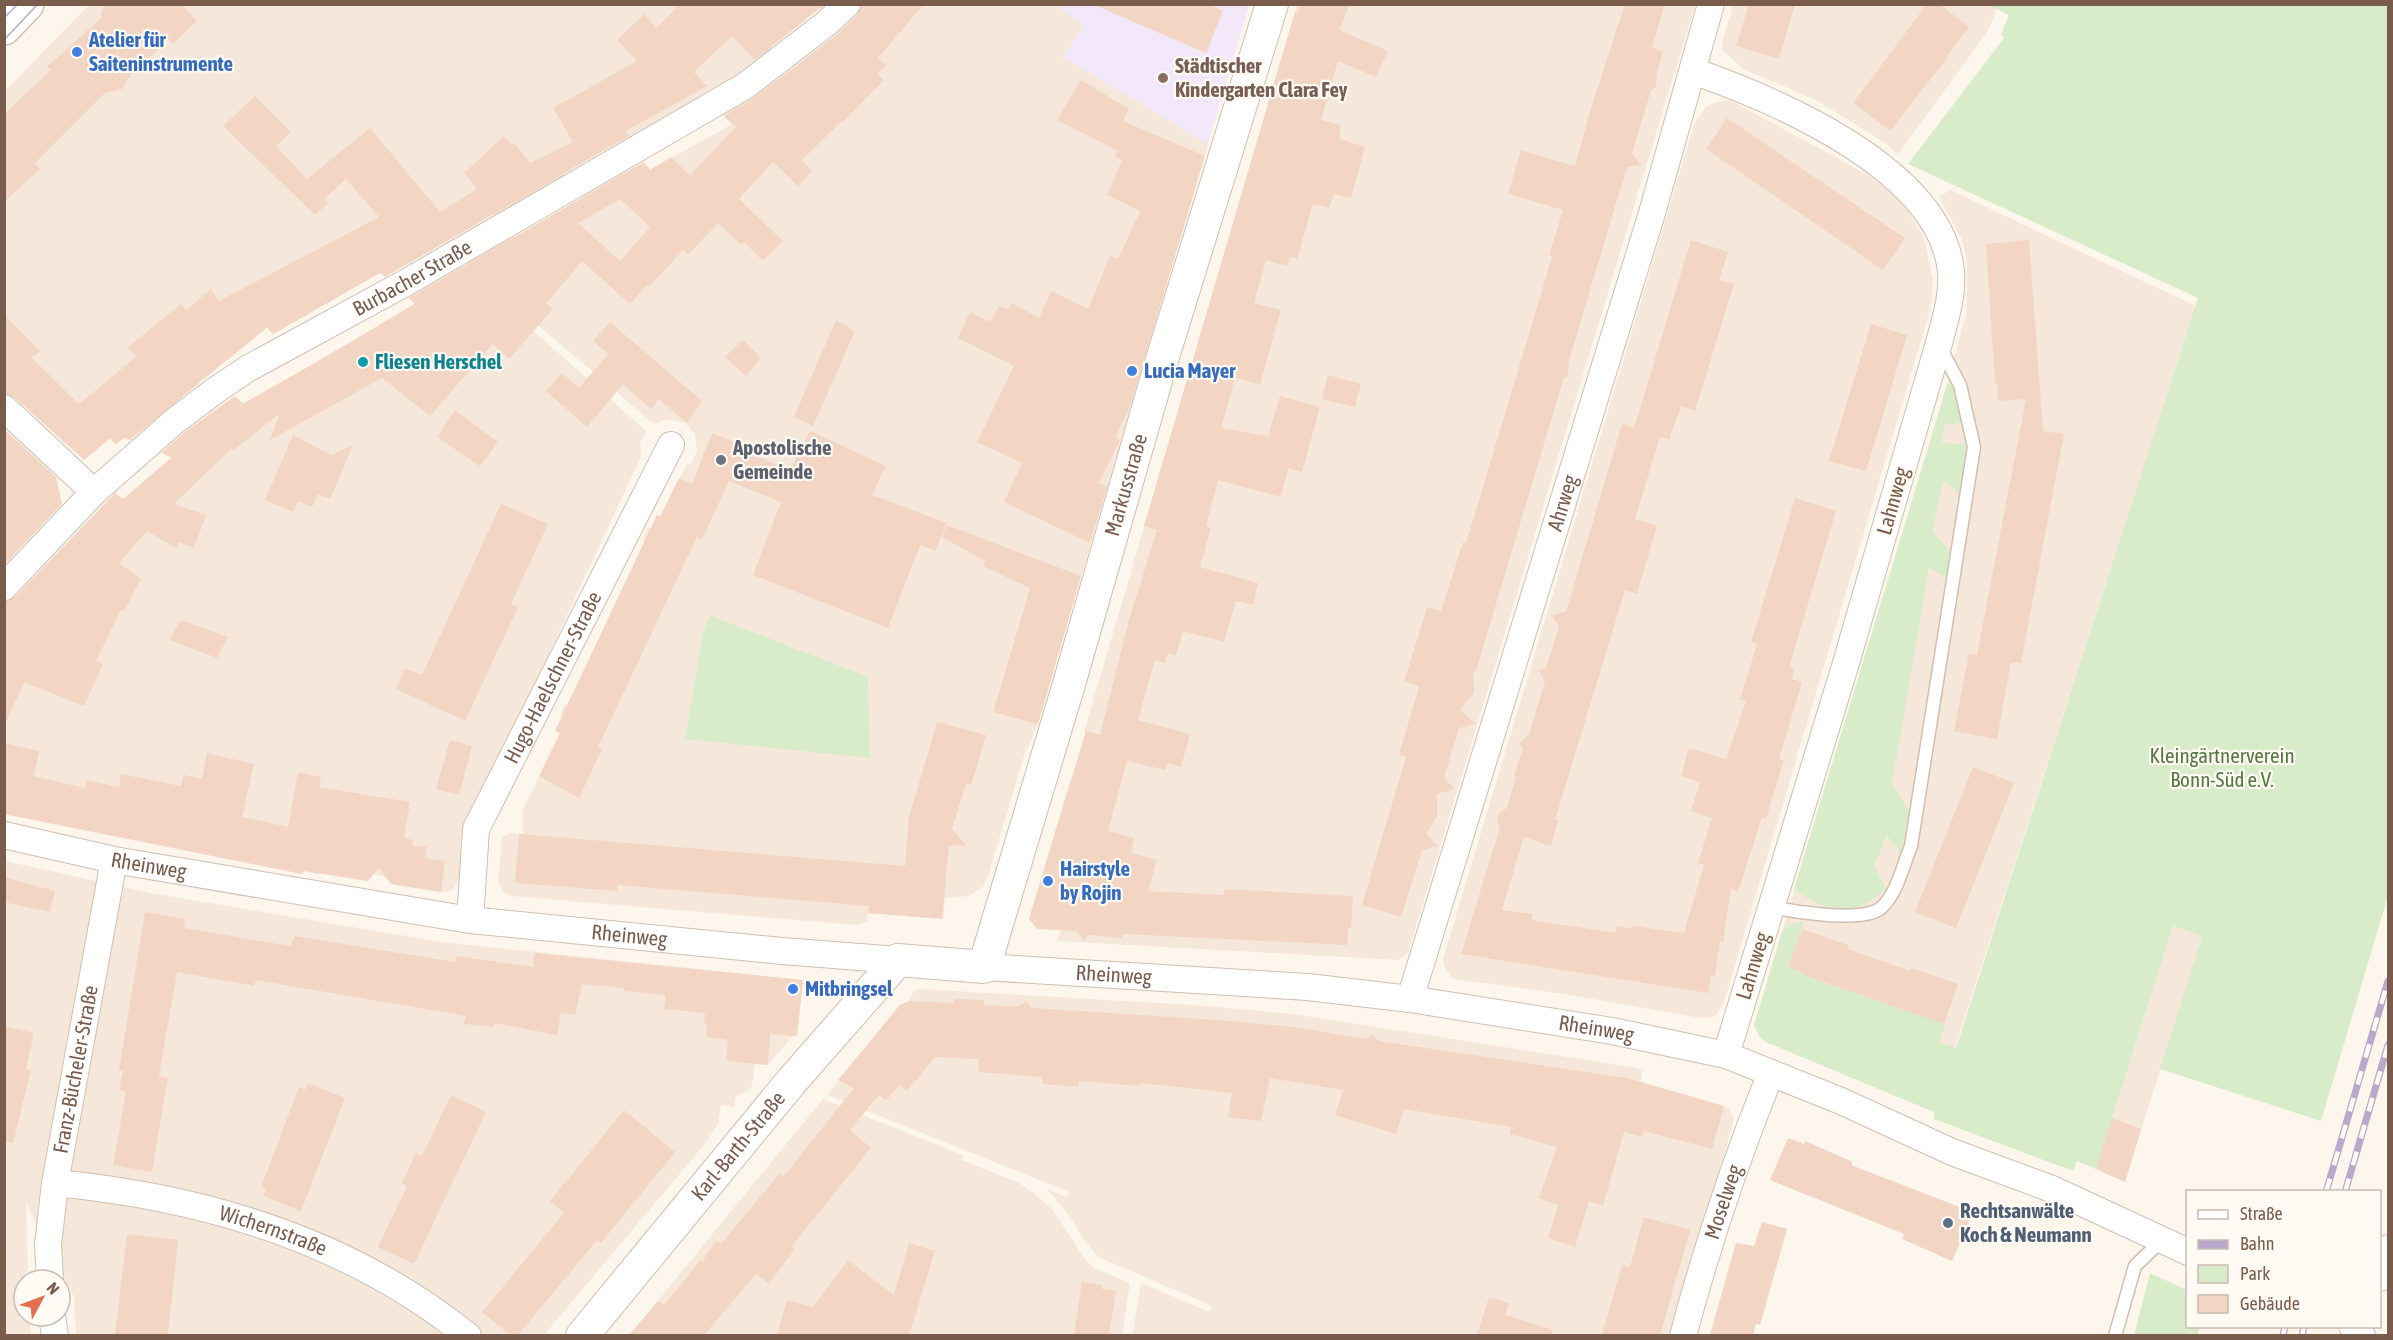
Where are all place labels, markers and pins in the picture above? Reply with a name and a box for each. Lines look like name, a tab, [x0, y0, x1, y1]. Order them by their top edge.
place label: Atelier für Saiteninstrumente	[88, 27, 233, 75]
marker: Atelier für Saiteninstrumente	[70, 45, 84, 59]
place label: Städtischer Kindergarten Clara Fey	[1175, 53, 1348, 101]
marker: Städtischer Kindergarten Clara Fey	[1156, 71, 1170, 85]
place label: Fliesen Herschel	[375, 349, 502, 373]
marker: Fliesen Herschel	[356, 355, 370, 369]
place label: Lucia Mayer	[1144, 358, 1236, 382]
marker: Lucia Mayer	[1125, 364, 1139, 378]
place label: Apostolische Gemeinde	[732, 435, 832, 483]
marker: Apostolische Gemeinde	[714, 453, 728, 467]
place label: Hairstyle by Rojin	[1060, 856, 1130, 904]
marker: Hairstyle by Rojin	[1041, 874, 1055, 888]
place label: Mitbringsel	[805, 976, 893, 1000]
marker: Mitbringsel	[786, 982, 800, 996]
place label: Rechtsanwälte Koch & Neumann	[1960, 1198, 2092, 1246]
marker: Rechtsanwälte Koch & Neumann	[1941, 1216, 1955, 1230]

